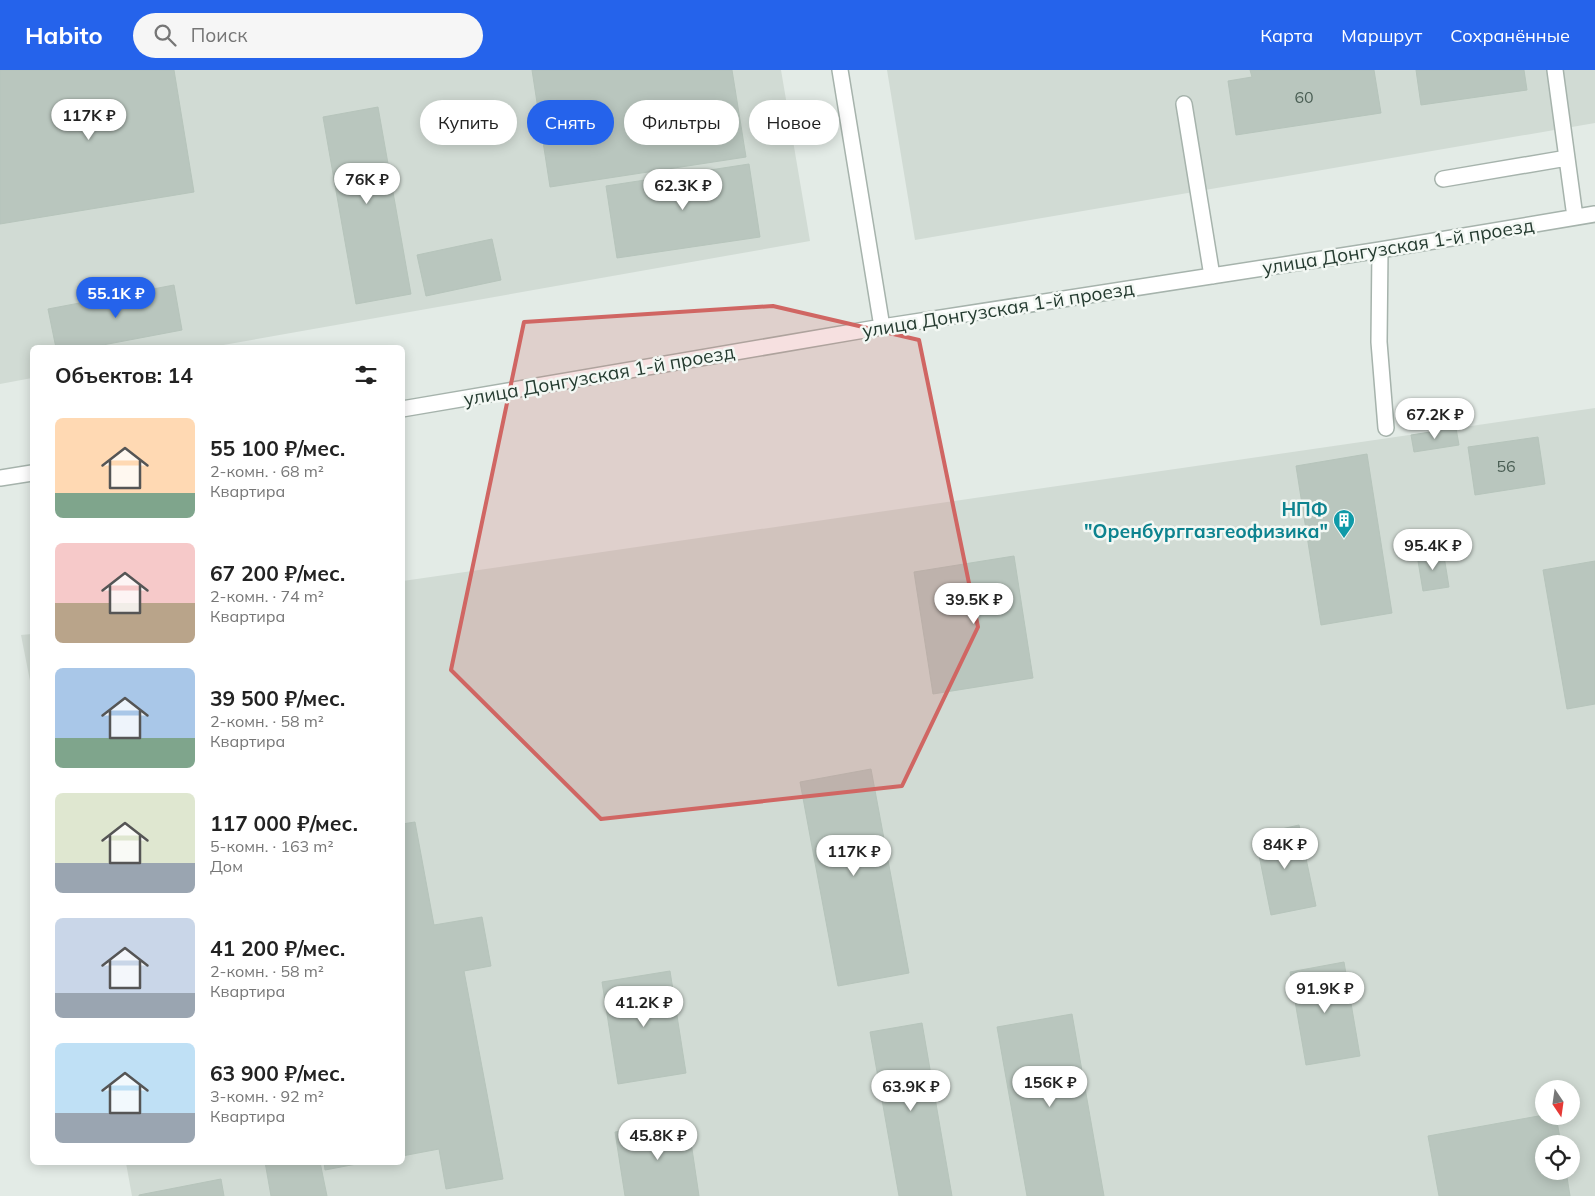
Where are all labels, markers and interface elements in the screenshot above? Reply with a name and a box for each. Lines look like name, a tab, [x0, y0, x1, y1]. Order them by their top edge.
search box	[133, 13, 483, 58]
text: Habito	[25, 20, 103, 50]
icon: search	[151, 21, 179, 49]
text: Поиск	[191, 23, 248, 47]
text: Карта	[1260, 24, 1313, 47]
text: Маршрут	[1341, 24, 1422, 47]
text: Сохранённые	[1450, 24, 1570, 47]
house number: 60	[1294, 87, 1314, 107]
pin: 117K ₽	[48, 98, 130, 141]
chip: Купить	[420, 100, 517, 145]
chip: Снять	[527, 100, 614, 145]
chip: Фильтры	[624, 100, 739, 145]
chip: Новое	[749, 100, 839, 145]
text: 117K ₽	[62, 105, 116, 125]
pin: 76K ₽	[332, 162, 402, 205]
pin: 62.3K ₽	[637, 168, 729, 211]
text: 76K ₽	[345, 169, 389, 189]
text: 62.3K ₽	[654, 175, 712, 195]
street label: улица Донгузская 1-й проезд	[1260, 213, 1536, 279]
pin: 55.1K ₽	[70, 276, 162, 319]
street label: улица Донгузская 1-й проезд	[860, 276, 1136, 342]
text: 55.1K ₽	[87, 283, 145, 303]
street label: улица Донгузская 1-й проезд	[462, 339, 737, 411]
icon: filters	[352, 361, 380, 389]
text: Объектов: 14	[55, 362, 193, 388]
pin: 67.2K ₽	[1389, 398, 1481, 440]
text: 67.2K ₽	[1406, 404, 1464, 424]
text: 55 100 ₽/мес.	[210, 435, 345, 461]
icon: home	[95, 438, 155, 498]
house number: 56	[1496, 456, 1516, 476]
text: 2-комн. · 68 m²	[210, 461, 324, 481]
text: Квартира	[210, 481, 285, 501]
place label: НПФ "Оренбурггазгеофизика"	[1084, 497, 1328, 543]
building icon: НПФ "Оренбурггазгеофизика"	[1332, 508, 1356, 539]
pin: 95.4K ₽	[1387, 528, 1479, 571]
text: 95.4K ₽	[1404, 535, 1462, 555]
text: 67 200 ₽/мес.	[210, 560, 345, 586]
icon: home	[95, 563, 155, 623]
pin: 39.5K ₽	[928, 582, 1020, 625]
text: 2-комн. · 74 m²	[210, 586, 324, 606]
text: 39.5K ₽	[945, 589, 1003, 609]
text: Квартира	[210, 606, 285, 626]
text: 39 500 ₽/мес.	[210, 685, 345, 711]
icon: home	[95, 688, 155, 748]
text: 2-комн. · 58 m²	[210, 711, 324, 731]
text: Квартира	[210, 731, 285, 751]
text: 117 000 ₽/мес.	[210, 810, 358, 836]
icon: home	[95, 813, 155, 873]
pin: 84K ₽	[1250, 828, 1320, 870]
pin: 117K ₽	[813, 834, 895, 877]
text: 84K ₽	[1263, 834, 1307, 854]
text: 5-комн. · 163 m²	[210, 836, 334, 856]
text: 117K ₽	[827, 841, 881, 861]
text: Дом	[210, 856, 243, 876]
text: 41 200 ₽/мес.	[210, 935, 345, 961]
icon: home	[95, 938, 155, 998]
text: 2-комн. · 58 m²	[210, 961, 324, 981]
pin: 91.9K ₽	[1279, 972, 1371, 1014]
text: 91.9K ₽	[1296, 978, 1354, 998]
text: Квартира	[210, 981, 285, 1001]
pin: 41.2K ₽	[598, 986, 690, 1028]
text: 41.2K ₽	[615, 992, 673, 1012]
text: 63 900 ₽/мес.	[210, 1060, 345, 1086]
icon: home	[95, 1063, 155, 1123]
pin: 156K ₽	[1009, 1066, 1091, 1108]
pin: 63.9K ₽	[865, 1070, 957, 1112]
text: 156K ₽	[1023, 1072, 1077, 1092]
text: 63.9K ₽	[882, 1076, 940, 1096]
north arrow	[1535, 1080, 1580, 1125]
map controls	[1535, 1080, 1580, 1180]
text: 3-комн. · 92 m²	[210, 1086, 324, 1106]
text: Квартира	[210, 1106, 285, 1126]
pin: 45.8K ₽	[612, 1118, 704, 1161]
text: 45.8K ₽	[629, 1125, 687, 1145]
button: locate	[1535, 1135, 1580, 1180]

